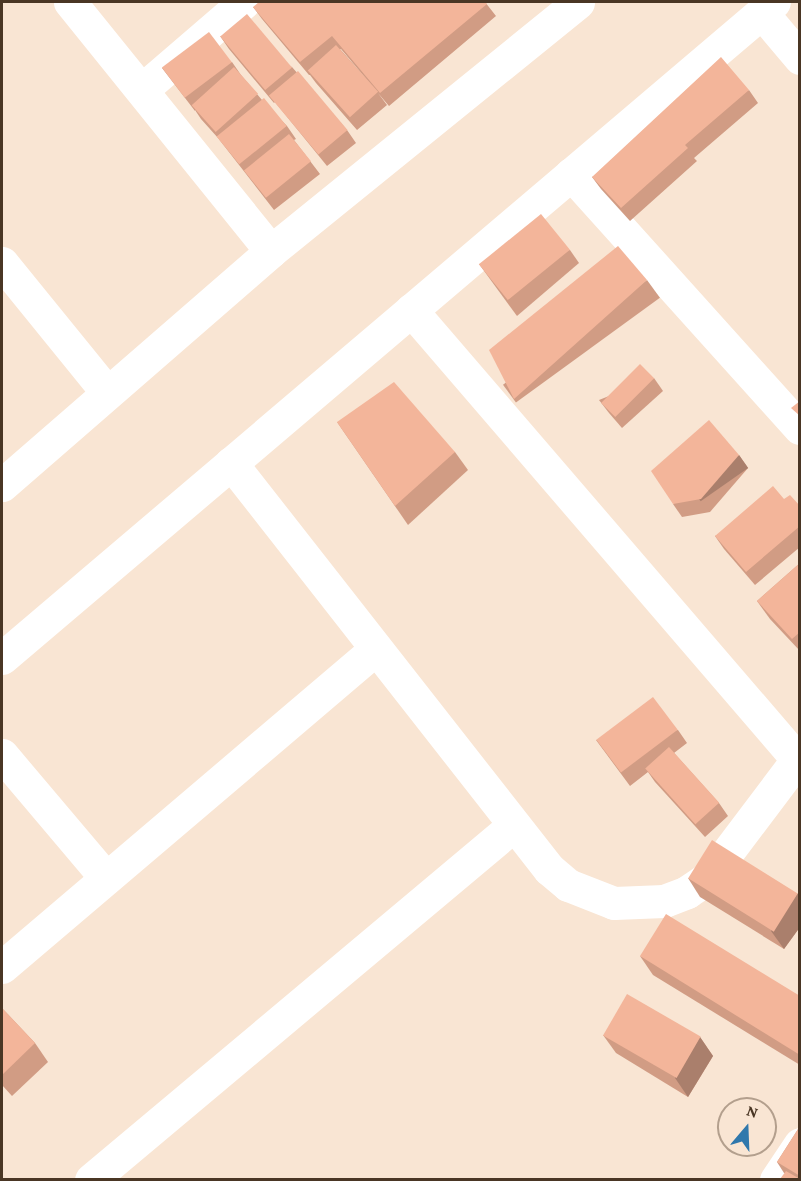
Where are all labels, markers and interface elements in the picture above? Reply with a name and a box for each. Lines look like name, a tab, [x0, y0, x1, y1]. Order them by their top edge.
north arrow	[717, 1097, 777, 1157]
text: N	[744, 1102, 760, 1121]

